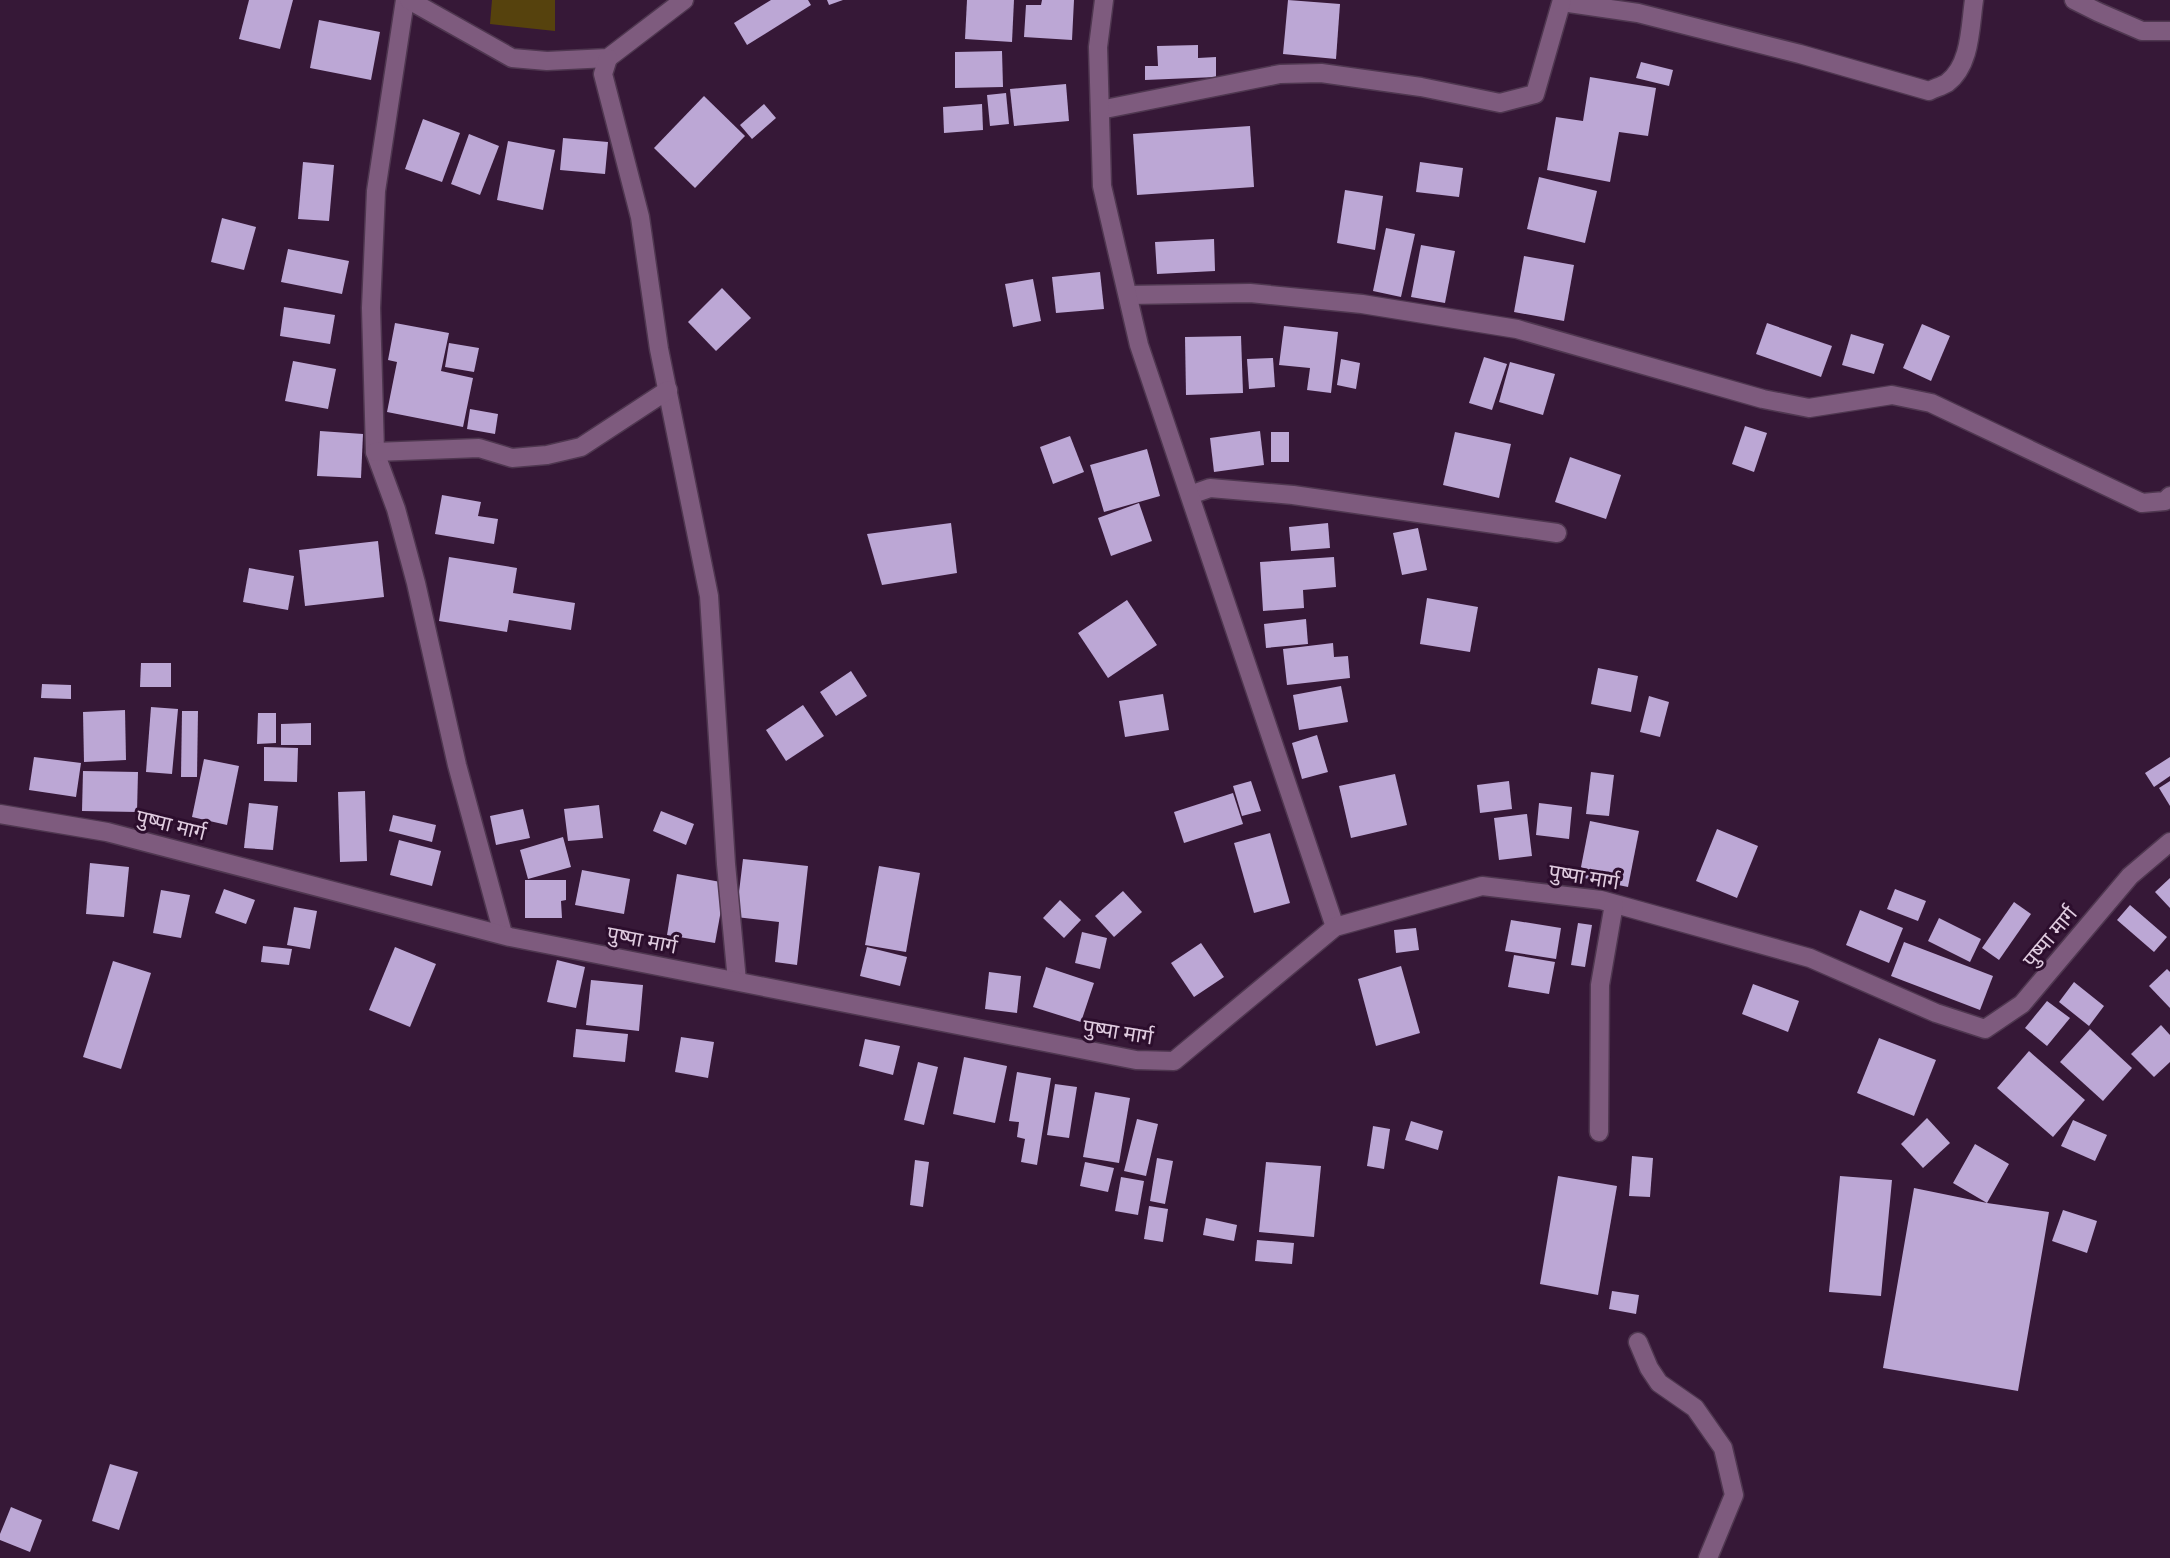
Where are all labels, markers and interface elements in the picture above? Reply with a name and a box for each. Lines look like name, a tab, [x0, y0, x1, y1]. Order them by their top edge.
street label: पुष्पा मार्ग	[133, 803, 210, 847]
street label: पुष्पा मार्ग	[1547, 858, 1622, 896]
street label: पुष्पा मार्ग	[2016, 900, 2084, 973]
street label: पुष्पा मार्ग	[605, 919, 681, 960]
street label: पुष्पा मार्ग	[1081, 1013, 1156, 1051]

